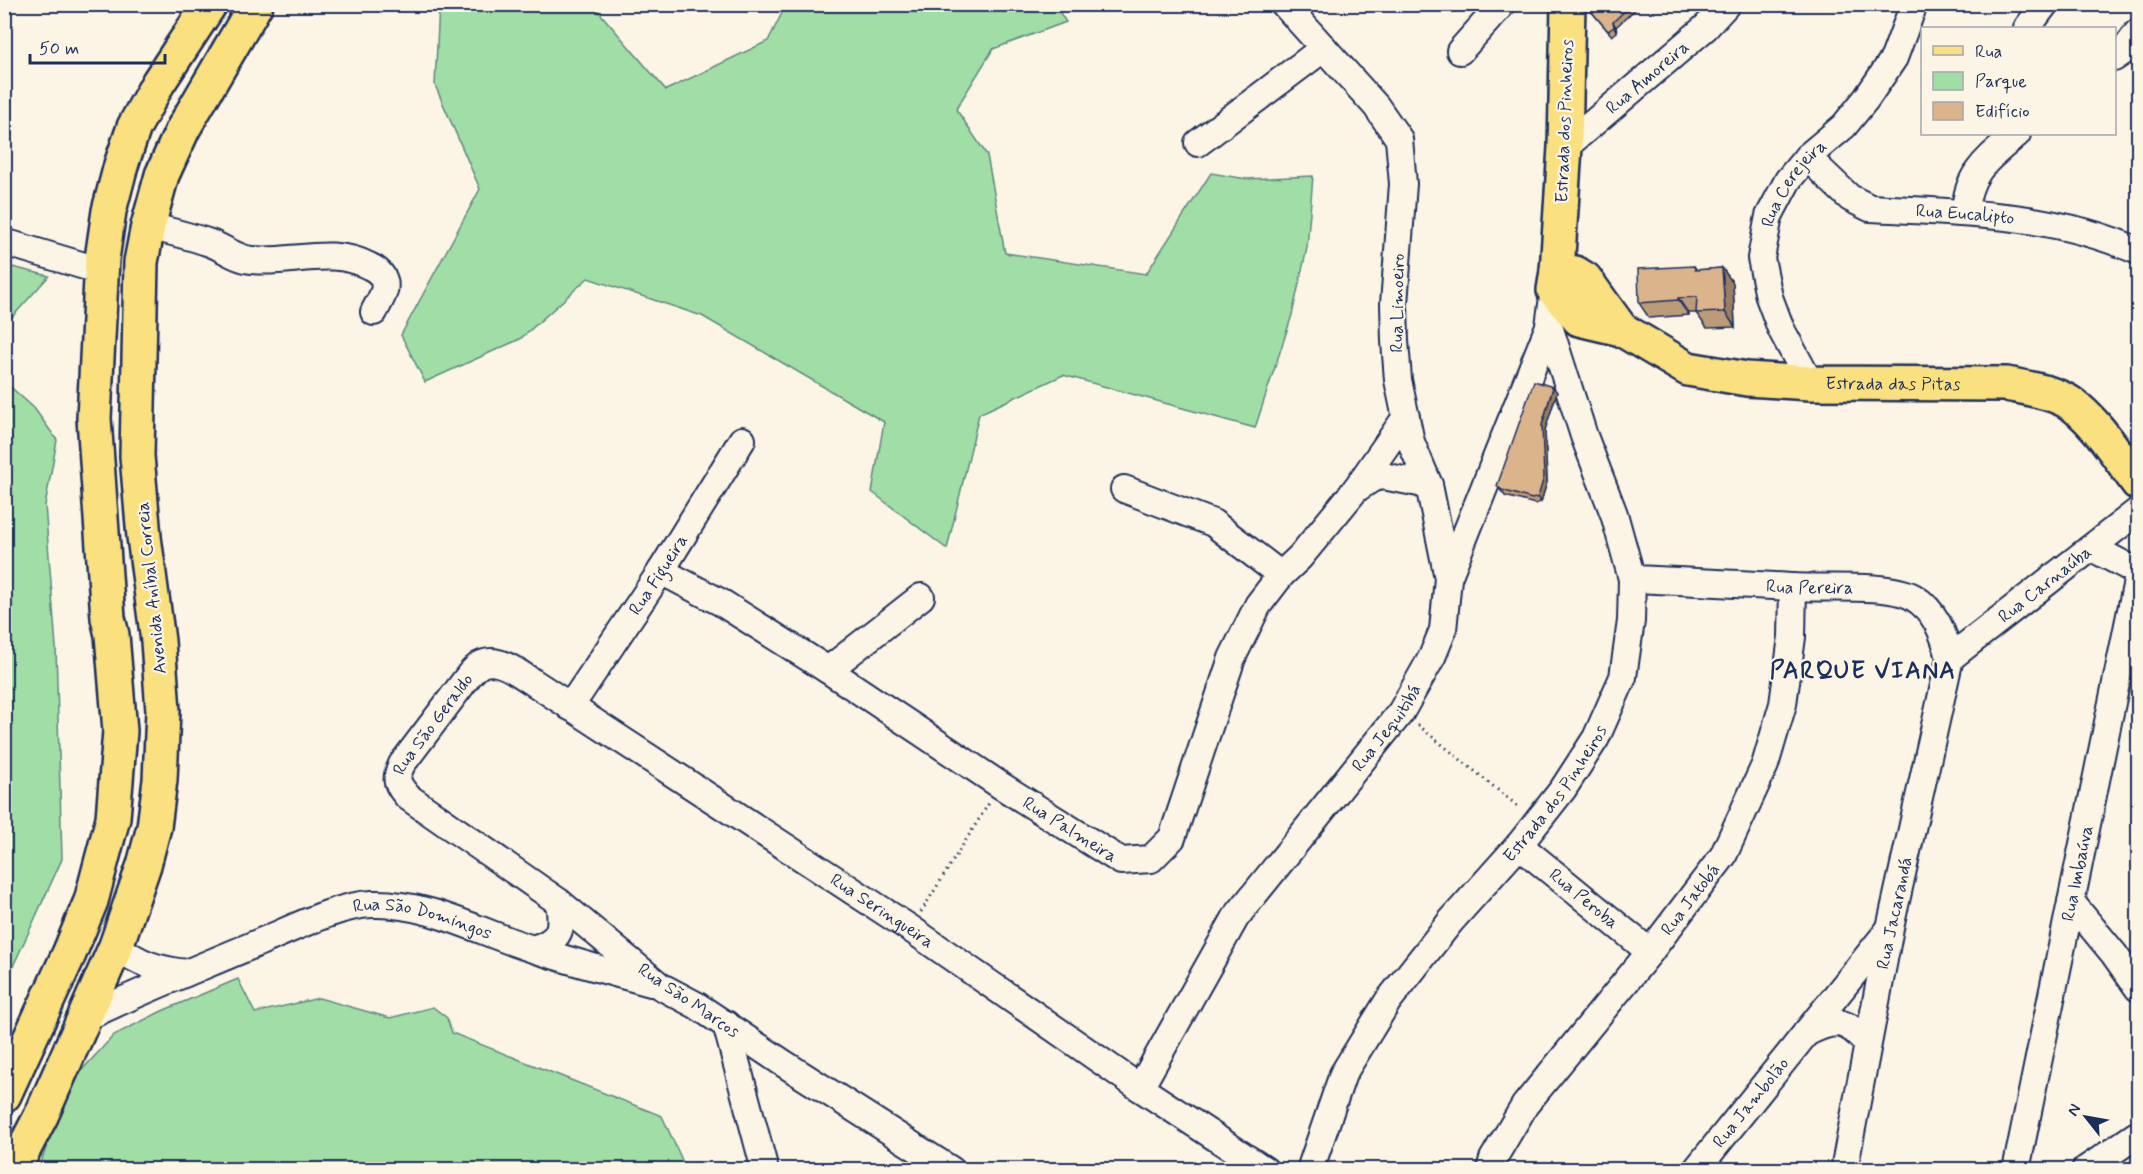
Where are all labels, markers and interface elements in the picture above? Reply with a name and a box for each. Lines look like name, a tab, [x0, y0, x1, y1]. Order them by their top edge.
scale bar	[30, 27, 165, 65]
legend	[1921, 27, 2116, 135]
street label: Rua Amoreira	[1601, 35, 1695, 120]
text: 50 m	[39, 37, 79, 61]
street label: Estrada dos Pinheiros	[1550, 39, 1580, 203]
text: Rua	[1975, 40, 2002, 64]
text: Parque	[1975, 70, 2027, 94]
text: Edifício	[1975, 100, 2030, 124]
street label: Rua Cerejeira	[1756, 134, 1832, 229]
street label: Rua Eucalipto	[1915, 199, 2016, 231]
street label: Rua Limoeiro	[1385, 253, 1411, 353]
street label: Estrada das Pitas	[1826, 372, 1961, 397]
street label: Avenida Aníbal Correia	[131, 500, 173, 675]
street label: Rua Figueira	[624, 530, 694, 620]
street label: Rua Carnaúba	[1993, 541, 2097, 629]
street label: Rua Pereira	[1765, 575, 1854, 600]
district label: PARQUE VIANA	[1770, 656, 1956, 687]
street label: Rua São Geraldo	[388, 669, 479, 779]
street label: Rua Jequitibá	[1347, 680, 1427, 777]
street label: Estrada dos Pinheiros	[1498, 722, 1613, 868]
street label: Rua Palmeira	[1018, 791, 1121, 869]
street label: Rua Imbaúva	[2056, 823, 2100, 924]
street label: Rua Jacarandá	[1871, 855, 1919, 972]
street label: Rua Jatobá	[1656, 859, 1726, 941]
street label: Rua Peroba	[1544, 863, 1623, 935]
street label: Rua Seringueira	[825, 868, 938, 954]
street label: Rua São Domingos	[351, 893, 495, 946]
street label: Rua São Marcos	[633, 958, 744, 1044]
street label: Rua Jambolão	[1708, 1053, 1795, 1153]
north arrow	[2056, 1087, 2116, 1147]
text: N	[2063, 1100, 2086, 1120]

